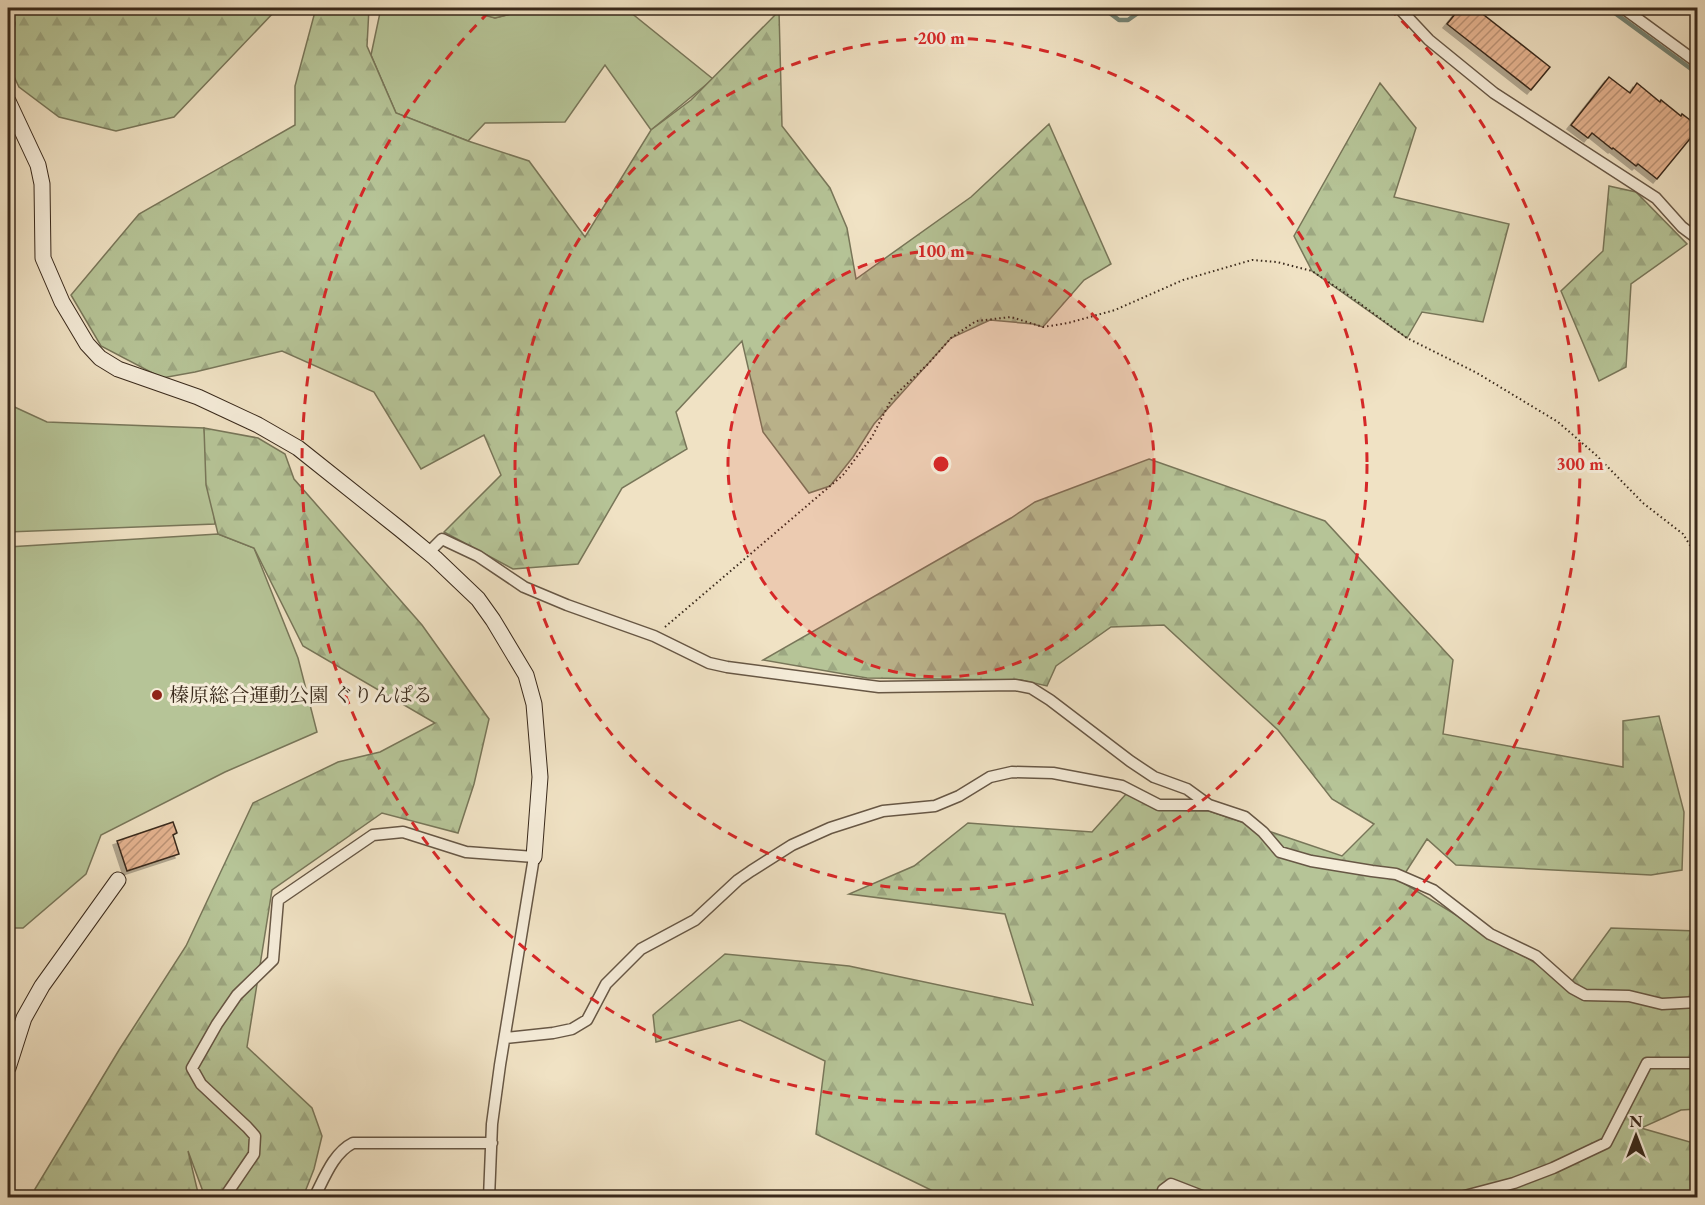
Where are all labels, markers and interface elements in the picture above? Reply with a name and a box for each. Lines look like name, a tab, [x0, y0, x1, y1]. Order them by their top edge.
text: 200 m	[917, 26, 965, 49]
text: 100 m	[917, 239, 965, 262]
text: 300 m	[1556, 452, 1604, 475]
centre of rings	[931, 454, 951, 474]
place label: 榛原総合運動公園 ぐりんぱる	[169, 682, 433, 708]
marker: 榛原総合運動公園 ぐりんぱる	[150, 688, 164, 702]
north arrow	[1606, 1106, 1666, 1166]
text: N	[1630, 1111, 1643, 1132]

